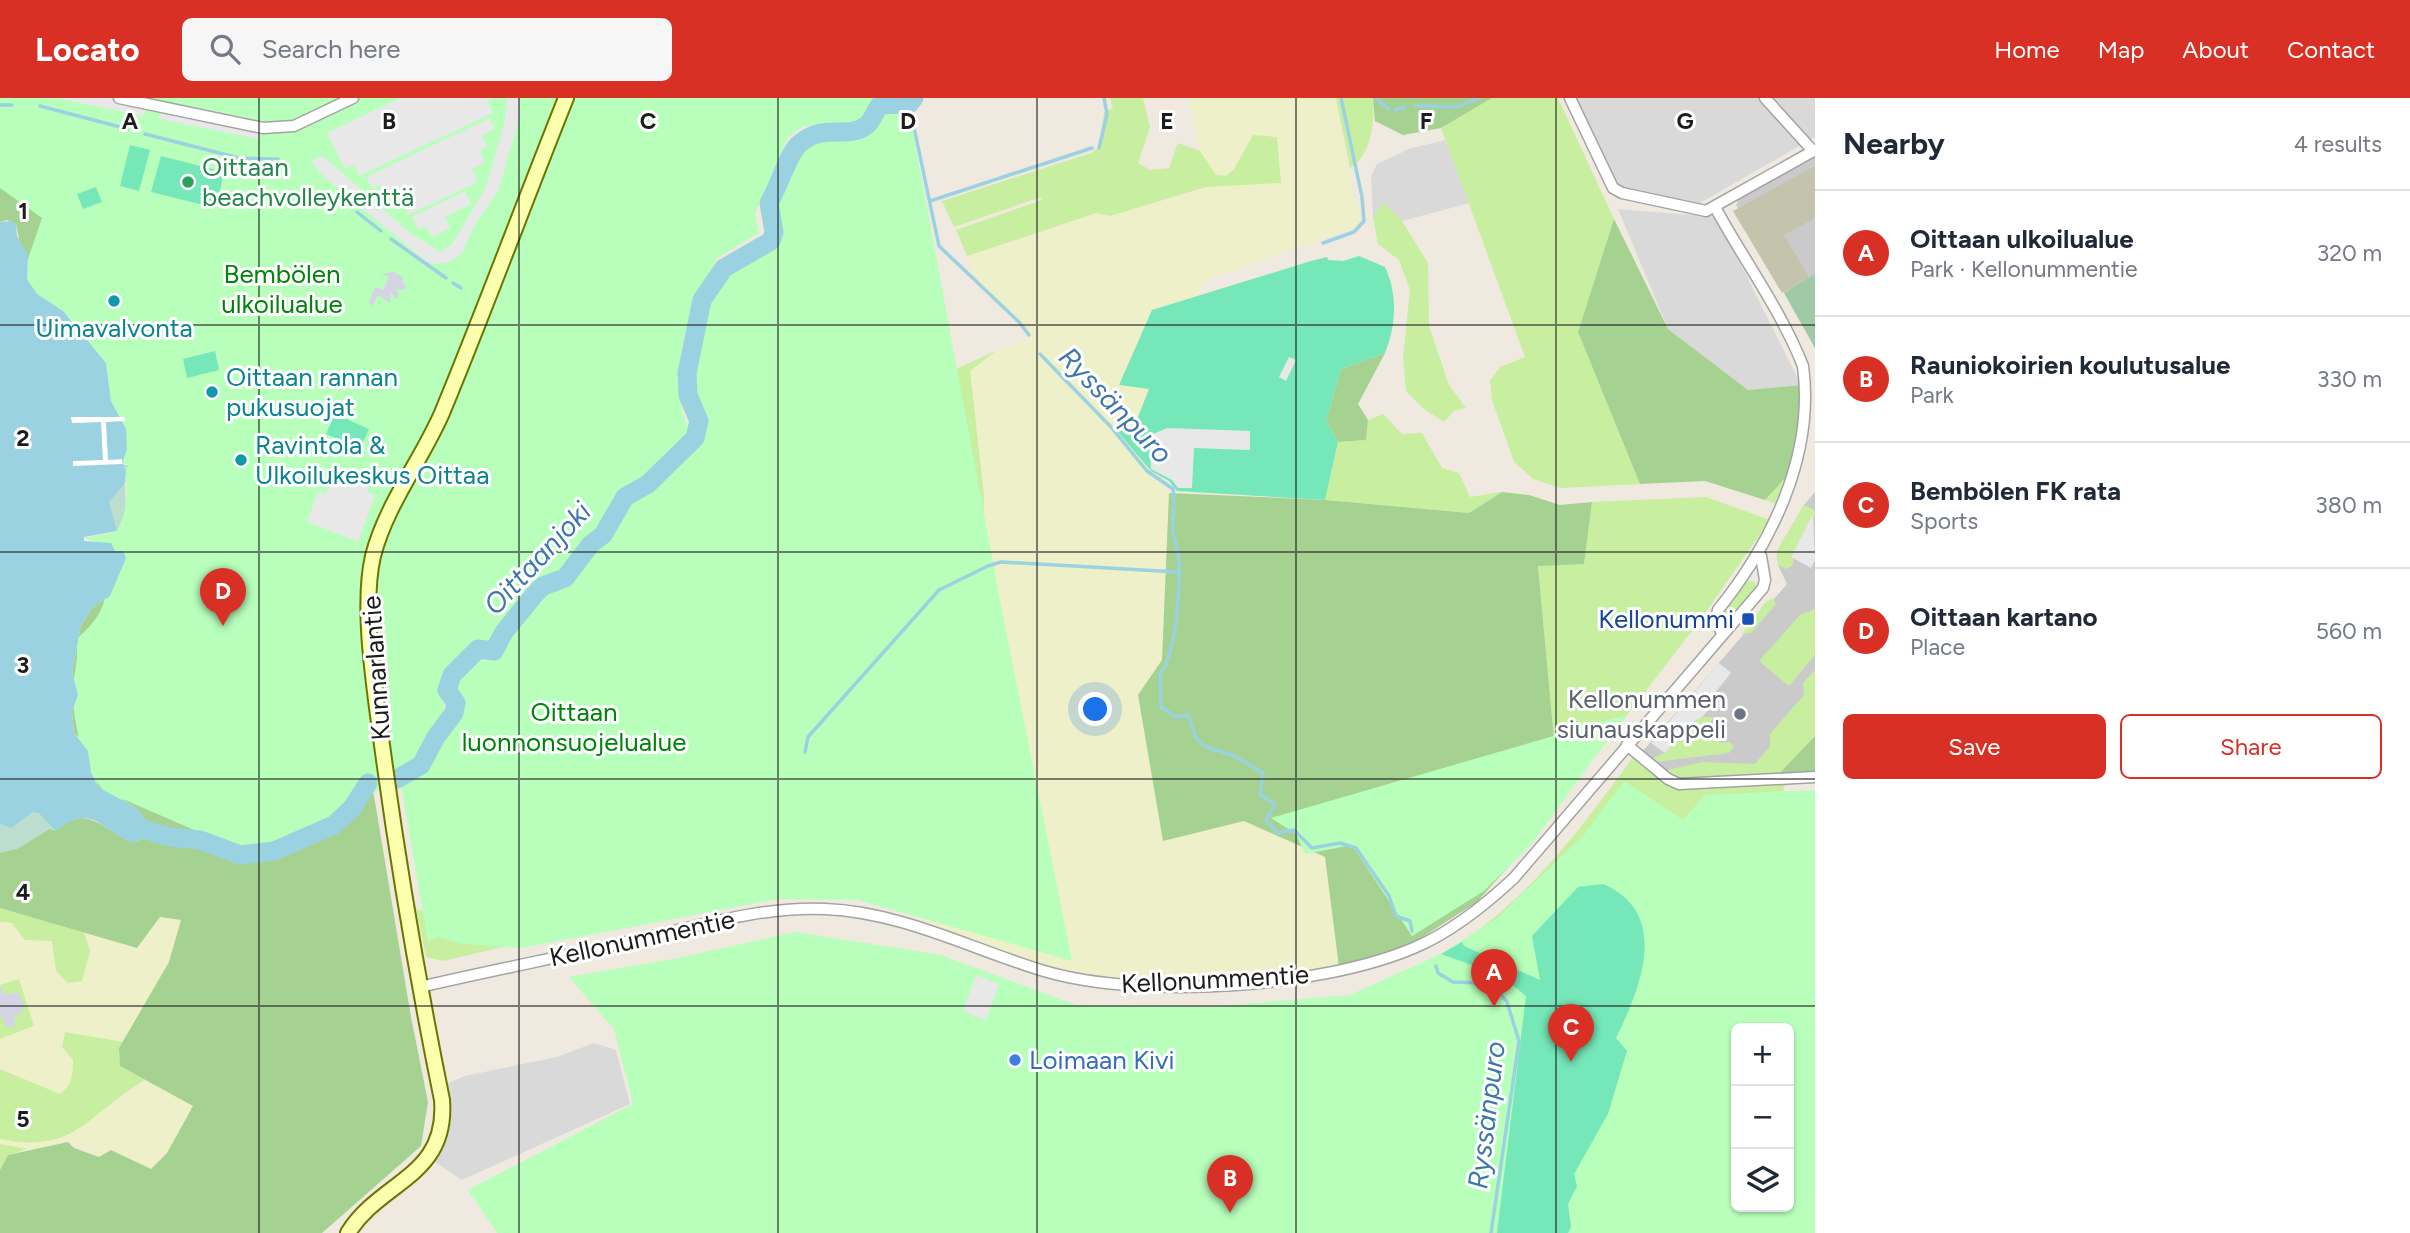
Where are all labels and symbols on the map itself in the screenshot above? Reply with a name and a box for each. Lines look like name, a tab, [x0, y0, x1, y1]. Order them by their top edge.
text: A	[122, 107, 139, 135]
text: B	[382, 107, 396, 135]
text: C	[640, 107, 657, 135]
text: D	[900, 107, 916, 135]
text: E	[1160, 107, 1174, 135]
text: F	[1420, 107, 1433, 135]
text: G	[1676, 107, 1694, 135]
place label: Oittaan beachvolleykenttä	[202, 151, 414, 213]
marker: Oittaan beachvolleykenttä	[180, 174, 196, 190]
text: 1	[18, 197, 28, 225]
park label: Bembölen ulkoilualue	[221, 258, 343, 320]
marker: Uimavalvonta	[106, 293, 122, 309]
place label: Uimavalvonta	[35, 312, 193, 344]
water label: Ryssänpuro	[1052, 340, 1180, 470]
place label: Oittaan rannan pukusuojat	[226, 361, 398, 423]
marker: Oittaan rannan pukusuojat	[204, 384, 220, 400]
text: 2	[16, 424, 30, 452]
place label: Ravintola & Ulkoilukeskus Oittaa	[255, 429, 489, 491]
marker: Ravintola & Ulkoilukeskus Oittaa	[233, 452, 249, 468]
water label: Oittaanjoki	[476, 494, 598, 621]
pin: D	[200, 568, 246, 626]
street label: Kunnarlantie	[355, 595, 397, 741]
place label: Kellonummi	[1598, 603, 1734, 635]
marker: Kellonummi	[1740, 611, 1756, 627]
text: 3	[17, 651, 29, 679]
place label: Kellonummen siunauskappeli	[1557, 683, 1726, 745]
your location	[1078, 692, 1112, 726]
park label: Oittaan luonnonsuojelualue	[462, 696, 686, 758]
marker: Kellonummen siunauskappeli	[1732, 706, 1748, 722]
text: 4	[16, 878, 30, 906]
street label: Kellonummentie	[547, 903, 737, 973]
pin: A	[1471, 949, 1517, 1007]
street label: Kellonummentie	[1120, 958, 1310, 1000]
pin: C	[1548, 1004, 1594, 1062]
water label: Ryssänpuro	[1460, 1039, 1512, 1191]
place label: Loimaan Kivi	[1029, 1044, 1175, 1076]
marker: Loimaan Kivi	[1007, 1052, 1023, 1068]
text: 5	[16, 1105, 30, 1133]
pin: B	[1207, 1155, 1253, 1213]

